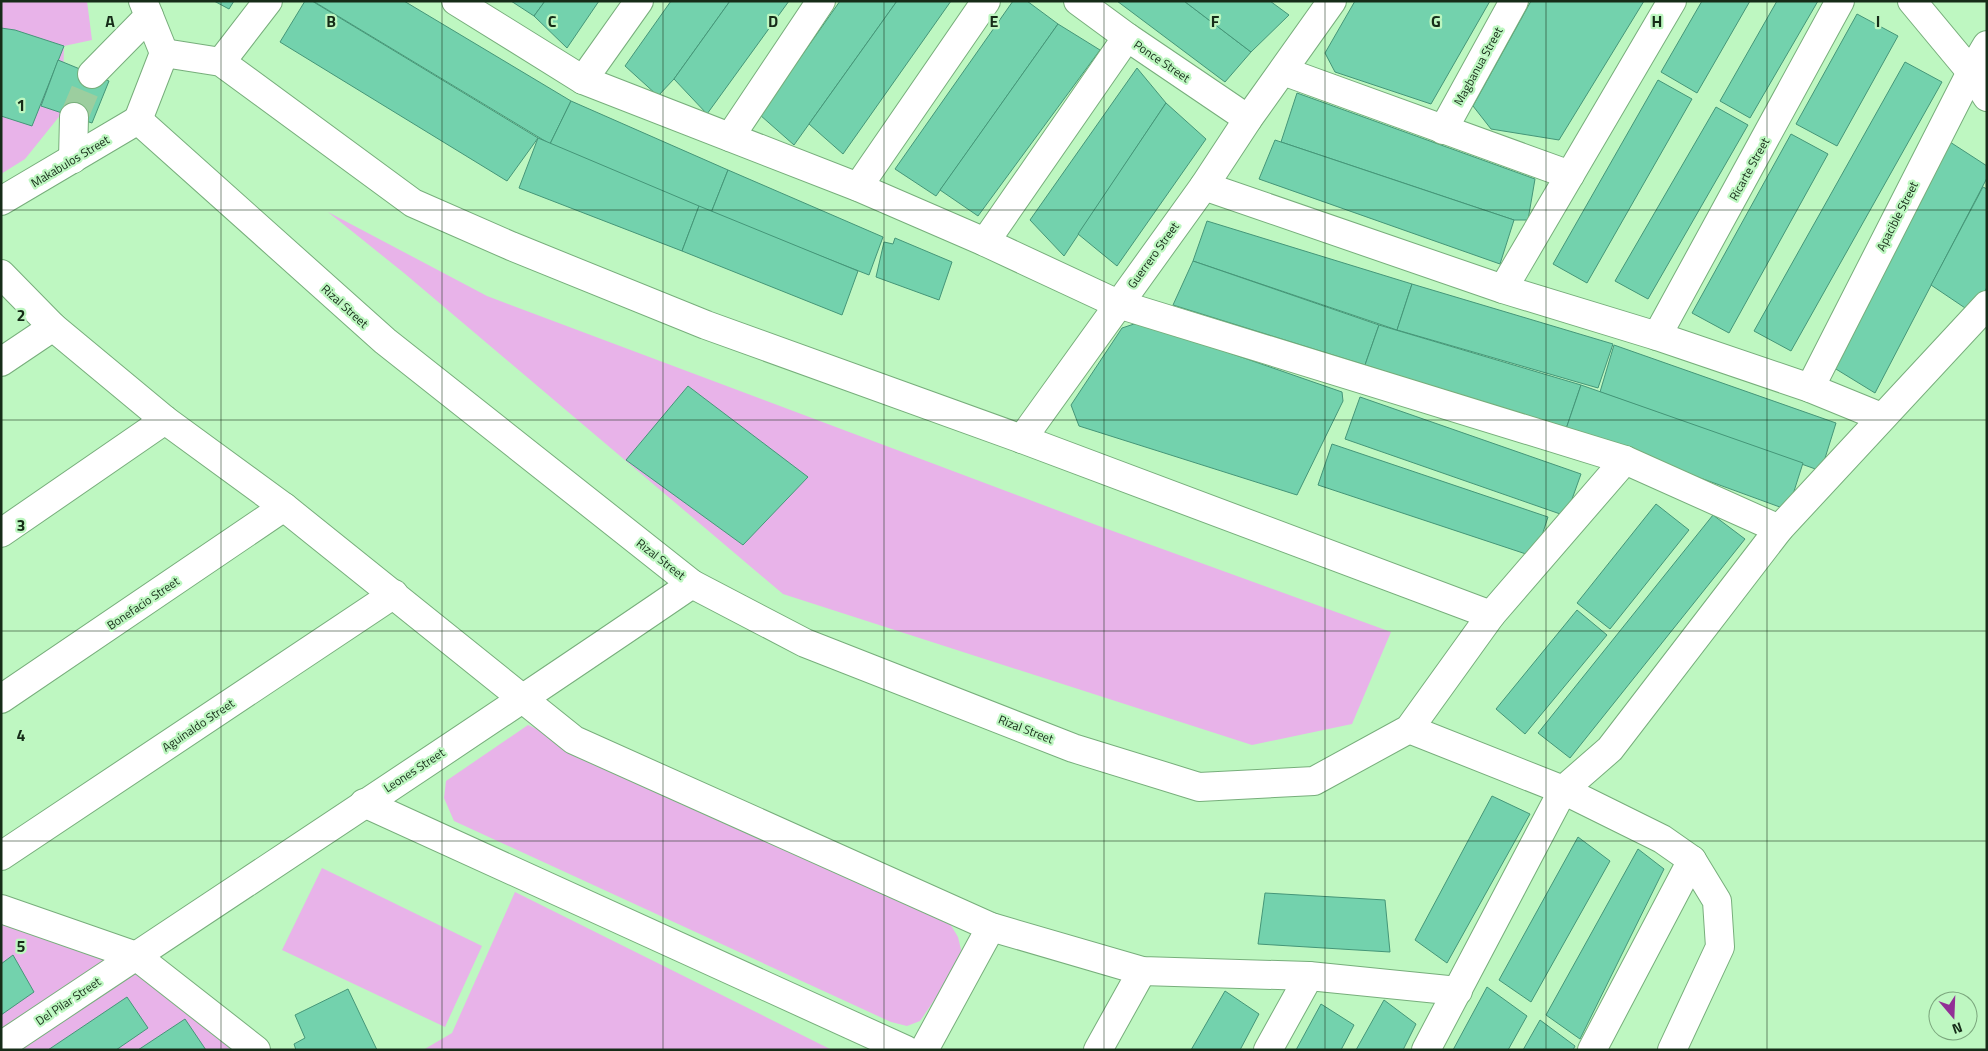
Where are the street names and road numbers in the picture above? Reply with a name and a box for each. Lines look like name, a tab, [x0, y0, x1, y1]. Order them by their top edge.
street label: Magbanua Street	[1449, 23, 1508, 109]
street label: Ponce Street	[1130, 35, 1195, 87]
street label: Makabulos Street	[27, 130, 114, 192]
street label: Ricarte Street	[1724, 133, 1774, 204]
street label: Apacible Street	[1871, 177, 1923, 254]
street label: Guerrero Street	[1122, 217, 1184, 292]
street label: Rizal Street	[317, 280, 373, 333]
street label: Rizal Street	[632, 534, 690, 585]
street label: Bonefacio Street	[103, 571, 184, 634]
street label: Aguinaldo Street	[158, 693, 239, 756]
street label: Rizal Street	[996, 710, 1057, 749]
street label: Leones Street	[380, 743, 449, 797]
street label: Del Pilar Street	[31, 972, 105, 1030]

